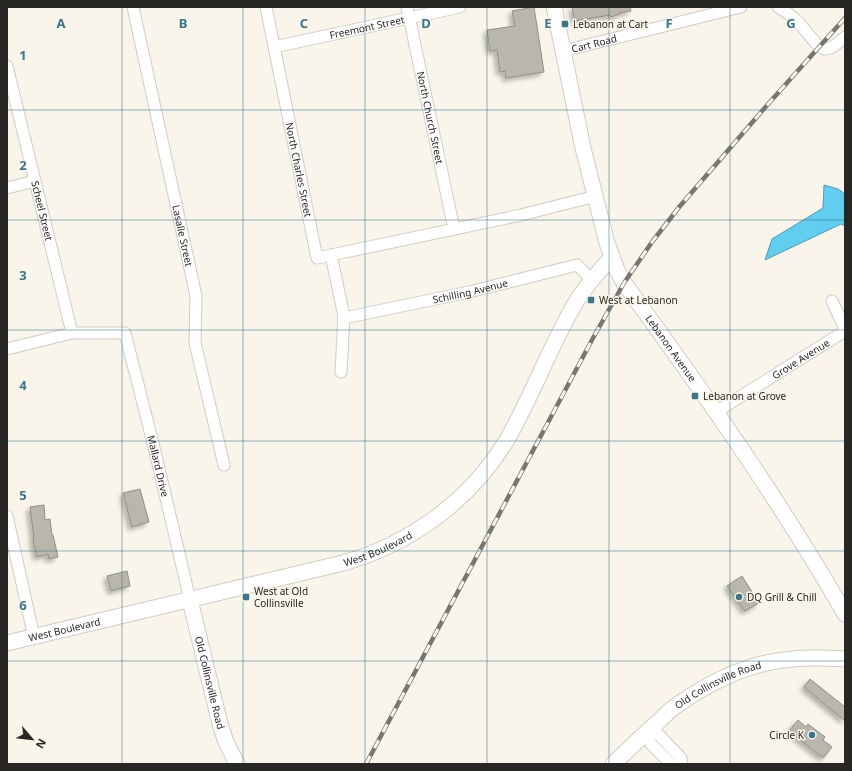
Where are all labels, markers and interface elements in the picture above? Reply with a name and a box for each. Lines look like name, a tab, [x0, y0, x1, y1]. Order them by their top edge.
street label: Freemont Street	[328, 12, 406, 42]
text: A	[57, 14, 66, 32]
text: B	[179, 14, 187, 32]
text: C	[300, 14, 308, 32]
text: D	[421, 14, 431, 32]
text: E	[544, 14, 552, 32]
text: F	[665, 14, 673, 32]
text: G	[786, 14, 796, 32]
place label: Lebanon at Cart	[573, 17, 649, 31]
marker: Lebanon at Cart	[560, 19, 570, 29]
street label: Cart Road	[570, 31, 618, 56]
text: 1	[19, 46, 27, 64]
street label: North Church Street	[414, 70, 447, 166]
street label: North Charles Street	[283, 121, 316, 219]
text: 2	[19, 156, 27, 174]
street label: Scheel Street	[28, 180, 56, 242]
street label: Lasalle Street	[169, 204, 196, 268]
text: 3	[19, 266, 27, 284]
street label: Schilling Avenue	[431, 275, 510, 306]
place label: West at Lebanon	[599, 293, 678, 307]
marker: West at Lebanon	[586, 295, 596, 305]
street label: Lebanon Avenue	[642, 312, 700, 385]
street label: Grove Avenue	[769, 335, 832, 382]
text: 4	[19, 376, 27, 394]
place label: Lebanon at Grove	[703, 389, 787, 403]
marker: Lebanon at Grove	[690, 391, 700, 401]
street label: Mallard Drive	[144, 434, 173, 499]
text: 5	[19, 486, 27, 504]
street label: West Boulevard	[342, 528, 415, 569]
place label: West at Old Collinsville	[254, 584, 308, 610]
place label: DQ Grill & Chill	[747, 590, 817, 604]
marker: West at Old Collinsville	[241, 592, 251, 602]
marker: DQ Grill & Chill	[734, 592, 744, 602]
text: 6	[19, 596, 27, 614]
street label: West Boulevard	[27, 614, 102, 645]
street label: Old Collinsville Road	[192, 635, 228, 731]
street label: Old Collinsville Road	[672, 657, 763, 712]
north arrow	[12, 719, 52, 759]
place label: Circle K	[769, 728, 805, 742]
marker: Circle K	[807, 730, 817, 740]
text: N	[33, 736, 50, 751]

